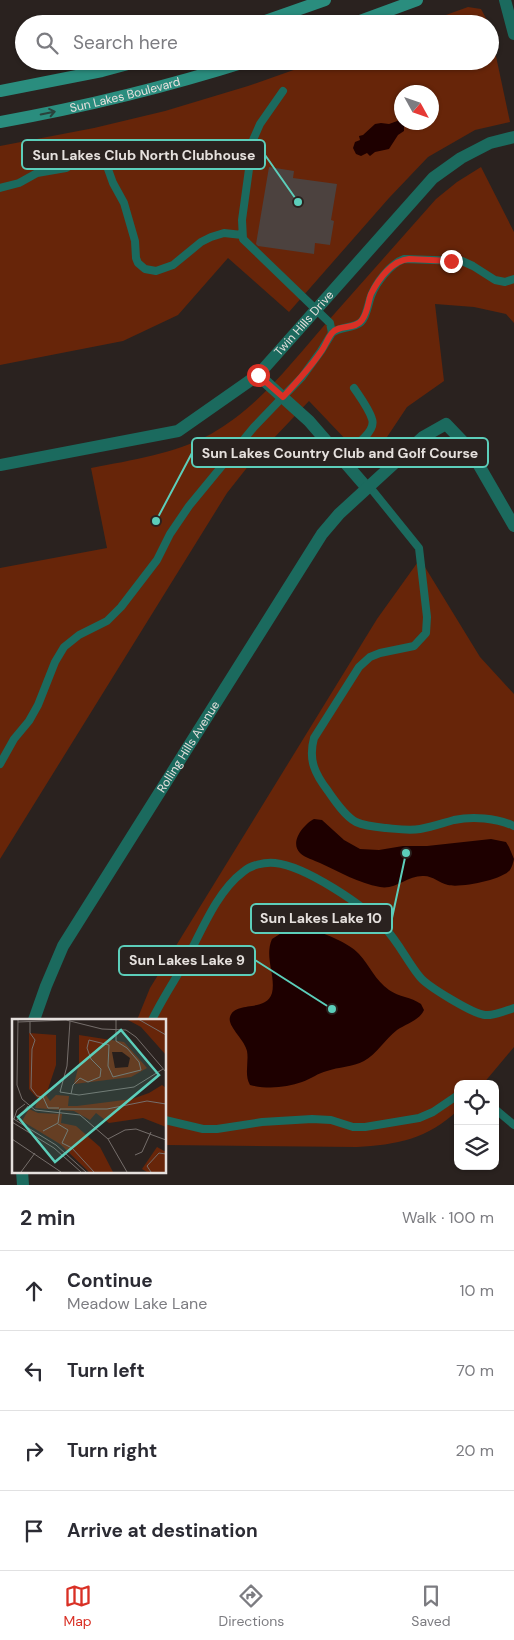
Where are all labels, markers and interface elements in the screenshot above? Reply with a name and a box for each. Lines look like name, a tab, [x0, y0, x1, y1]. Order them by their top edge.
search box	[15, 15, 499, 70]
icon: search	[33, 29, 61, 57]
text: Search here	[73, 30, 178, 55]
street label: Sun Lakes Boulevard	[68, 73, 182, 116]
north arrow	[394, 85, 439, 130]
one-way arrow	[39, 108, 55, 117]
callout: Sun Lakes Club North Clubhouse	[22, 140, 265, 169]
text: Sun Lakes Club North Clubhouse	[33, 146, 255, 164]
route end	[440, 250, 463, 273]
street label: Twin Hills Drive	[271, 287, 337, 359]
route start	[247, 364, 270, 387]
callout: Sun Lakes Country Club and Golf Course	[192, 438, 488, 467]
text: Sun Lakes Country Club and Golf Course	[202, 444, 478, 462]
street label: Rolling Hills Avenue	[153, 698, 223, 796]
callout: Sun Lakes Lake 10	[251, 904, 392, 933]
text: Sun Lakes Lake 10	[260, 909, 382, 927]
callout: Sun Lakes Lake 9	[119, 946, 255, 975]
text: Sun Lakes Lake 9	[129, 951, 245, 969]
inset map	[12, 1019, 166, 1172]
map controls	[454, 1080, 499, 1170]
button: locate	[454, 1080, 499, 1125]
button: layers	[454, 1125, 499, 1170]
text: 2 min	[20, 1204, 76, 1232]
text: Walk · 100 m	[402, 1207, 494, 1228]
text: Continue	[67, 1268, 153, 1293]
icon: ahead	[20, 1277, 48, 1305]
text: 10 m	[460, 1280, 494, 1301]
text: Meadow Lake Lane	[67, 1293, 207, 1314]
icon: left	[20, 1357, 48, 1385]
text: Turn left	[67, 1358, 145, 1383]
text: 70 m	[456, 1360, 494, 1381]
icon: right	[20, 1437, 48, 1465]
text: Turn right	[67, 1438, 157, 1463]
text: 20 m	[455, 1440, 494, 1461]
icon: arrive	[20, 1517, 48, 1545]
text: Arrive at destination	[67, 1518, 258, 1543]
tab: Map	[63, 1582, 92, 1630]
tab: Directions	[219, 1582, 284, 1630]
tab: Saved	[411, 1582, 451, 1630]

